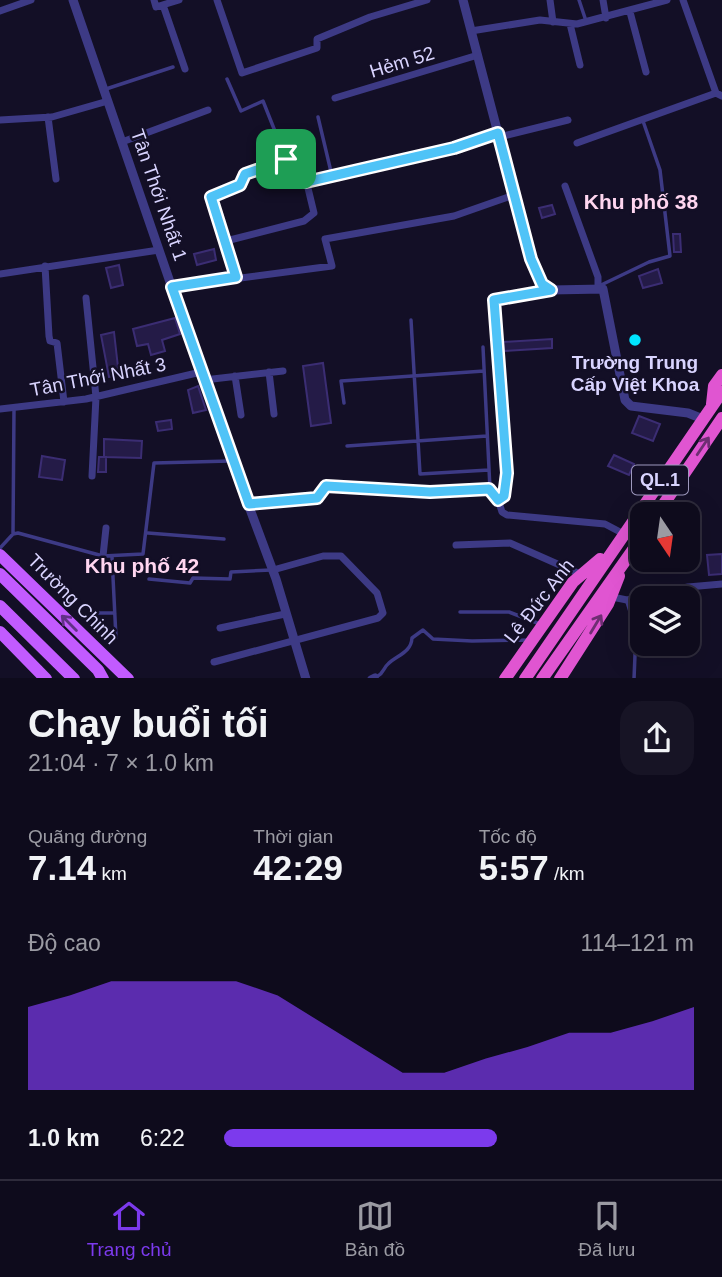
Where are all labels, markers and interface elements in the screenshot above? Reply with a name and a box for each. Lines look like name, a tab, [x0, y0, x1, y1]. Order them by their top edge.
street label: Hẻm 52	[367, 42, 437, 82]
street label: Tân Thới Nhất 1	[127, 126, 191, 264]
pin	[256, 129, 316, 189]
icon: arrive	[267, 140, 305, 178]
district label: Khu phố 38	[584, 190, 698, 213]
marker: Trường Trung Cấp Việt Khoa	[627, 332, 643, 348]
place label: Trường Trung Cấp Việt Khoa	[571, 352, 700, 395]
street label: Tân Thới Nhất 3	[28, 354, 168, 400]
one-way arrow	[697, 436, 711, 456]
road number: QL.1	[632, 466, 688, 494]
north arrow	[630, 502, 700, 572]
map controls	[630, 502, 700, 656]
street label: Trường Chinh	[24, 550, 122, 648]
district label: Khu phố 42	[85, 554, 199, 577]
street label: Lê Đức Anh	[500, 555, 578, 647]
button: layers	[630, 586, 700, 656]
one-way arrow	[61, 615, 78, 632]
one-way arrow	[589, 615, 603, 635]
button: share	[620, 701, 694, 775]
text: Chạy buổi tối	[28, 703, 269, 745]
text: 21:04 · 7 × 1.0 km	[28, 750, 214, 776]
text: Quãng đường	[28, 826, 147, 847]
text: Thời gian	[253, 826, 333, 847]
text: Tốc độ	[479, 826, 537, 847]
text: 7.14	[28, 848, 96, 887]
text: 42:29	[253, 848, 343, 887]
text: 5:57	[479, 848, 549, 887]
text: km	[96, 863, 127, 884]
text: /km	[549, 863, 585, 884]
text: Độ cao	[28, 930, 101, 956]
text: 114–121 m	[581, 930, 694, 956]
text: 1.0 km	[28, 1125, 100, 1151]
text: 6:22	[140, 1125, 185, 1151]
tab: Trang chủ	[87, 1197, 171, 1261]
tab: Bản đồ	[345, 1197, 405, 1261]
tab: Đã lưu	[578, 1197, 635, 1261]

